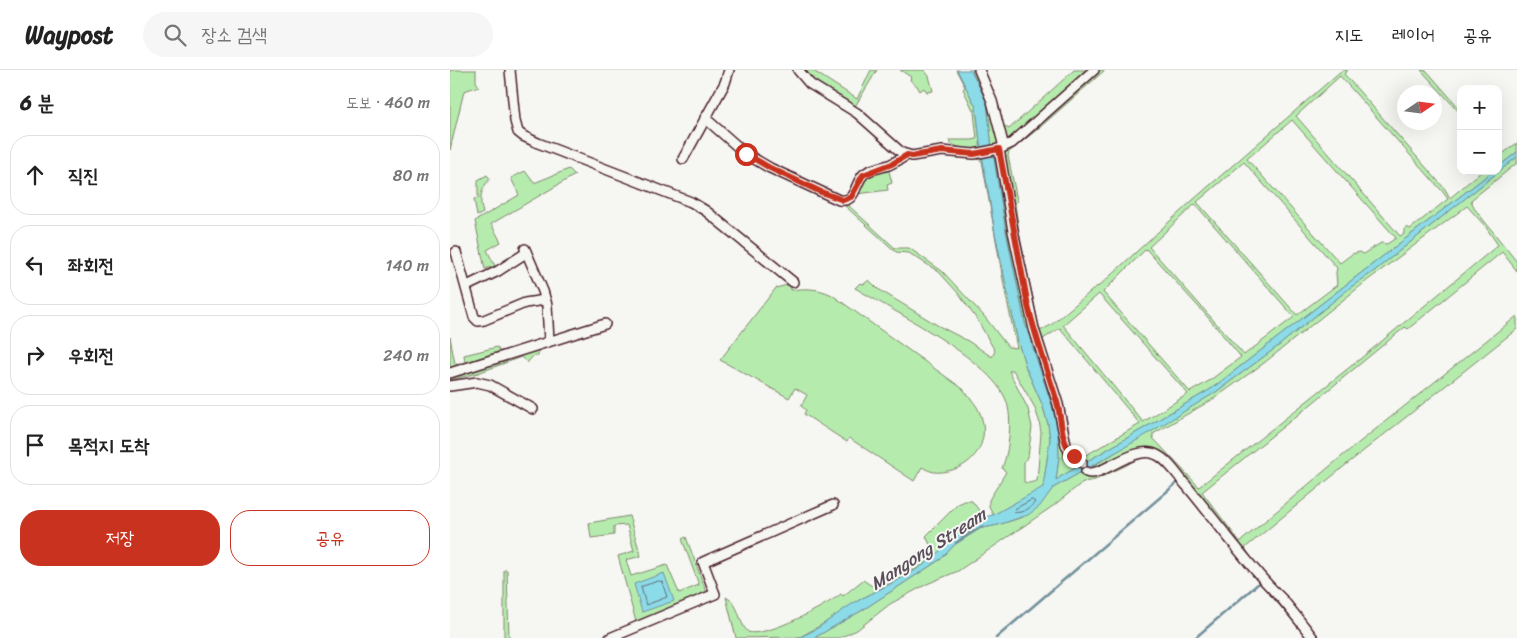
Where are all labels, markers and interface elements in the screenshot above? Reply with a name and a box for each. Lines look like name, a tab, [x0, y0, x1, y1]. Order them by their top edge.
search box	[143, 12, 493, 57]
text: Waypost	[25, 14, 113, 56]
text: 장소 검색	[201, 18, 267, 51]
text: 지도	[1335, 19, 1364, 51]
text: 레이어	[1392, 19, 1435, 51]
text: 공유	[1463, 19, 1492, 51]
icon: search	[161, 21, 189, 49]
text: 6 분	[20, 84, 54, 122]
north arrow	[1397, 85, 1442, 130]
map controls	[1457, 85, 1502, 175]
button: +	[1457, 85, 1502, 130]
text: 도보 · 460 m	[346, 88, 430, 117]
button: −	[1457, 130, 1502, 175]
route start	[735, 143, 758, 166]
text: 직진	[68, 159, 99, 192]
icon: ahead	[21, 161, 49, 189]
text: 80 m	[393, 161, 429, 190]
text: 좌회전	[68, 249, 114, 282]
icon: left	[21, 251, 49, 279]
text: 140 m	[386, 251, 429, 280]
text: 우회전	[68, 339, 114, 372]
icon: right	[21, 341, 49, 369]
text: 240 m	[383, 341, 429, 370]
text: 목적지 도착	[68, 429, 149, 462]
icon: arrive	[21, 431, 49, 459]
route end	[1063, 445, 1086, 468]
water label: Mangong Stream	[863, 498, 995, 599]
button: 저장	[20, 510, 220, 566]
button: 공유	[230, 510, 430, 566]

